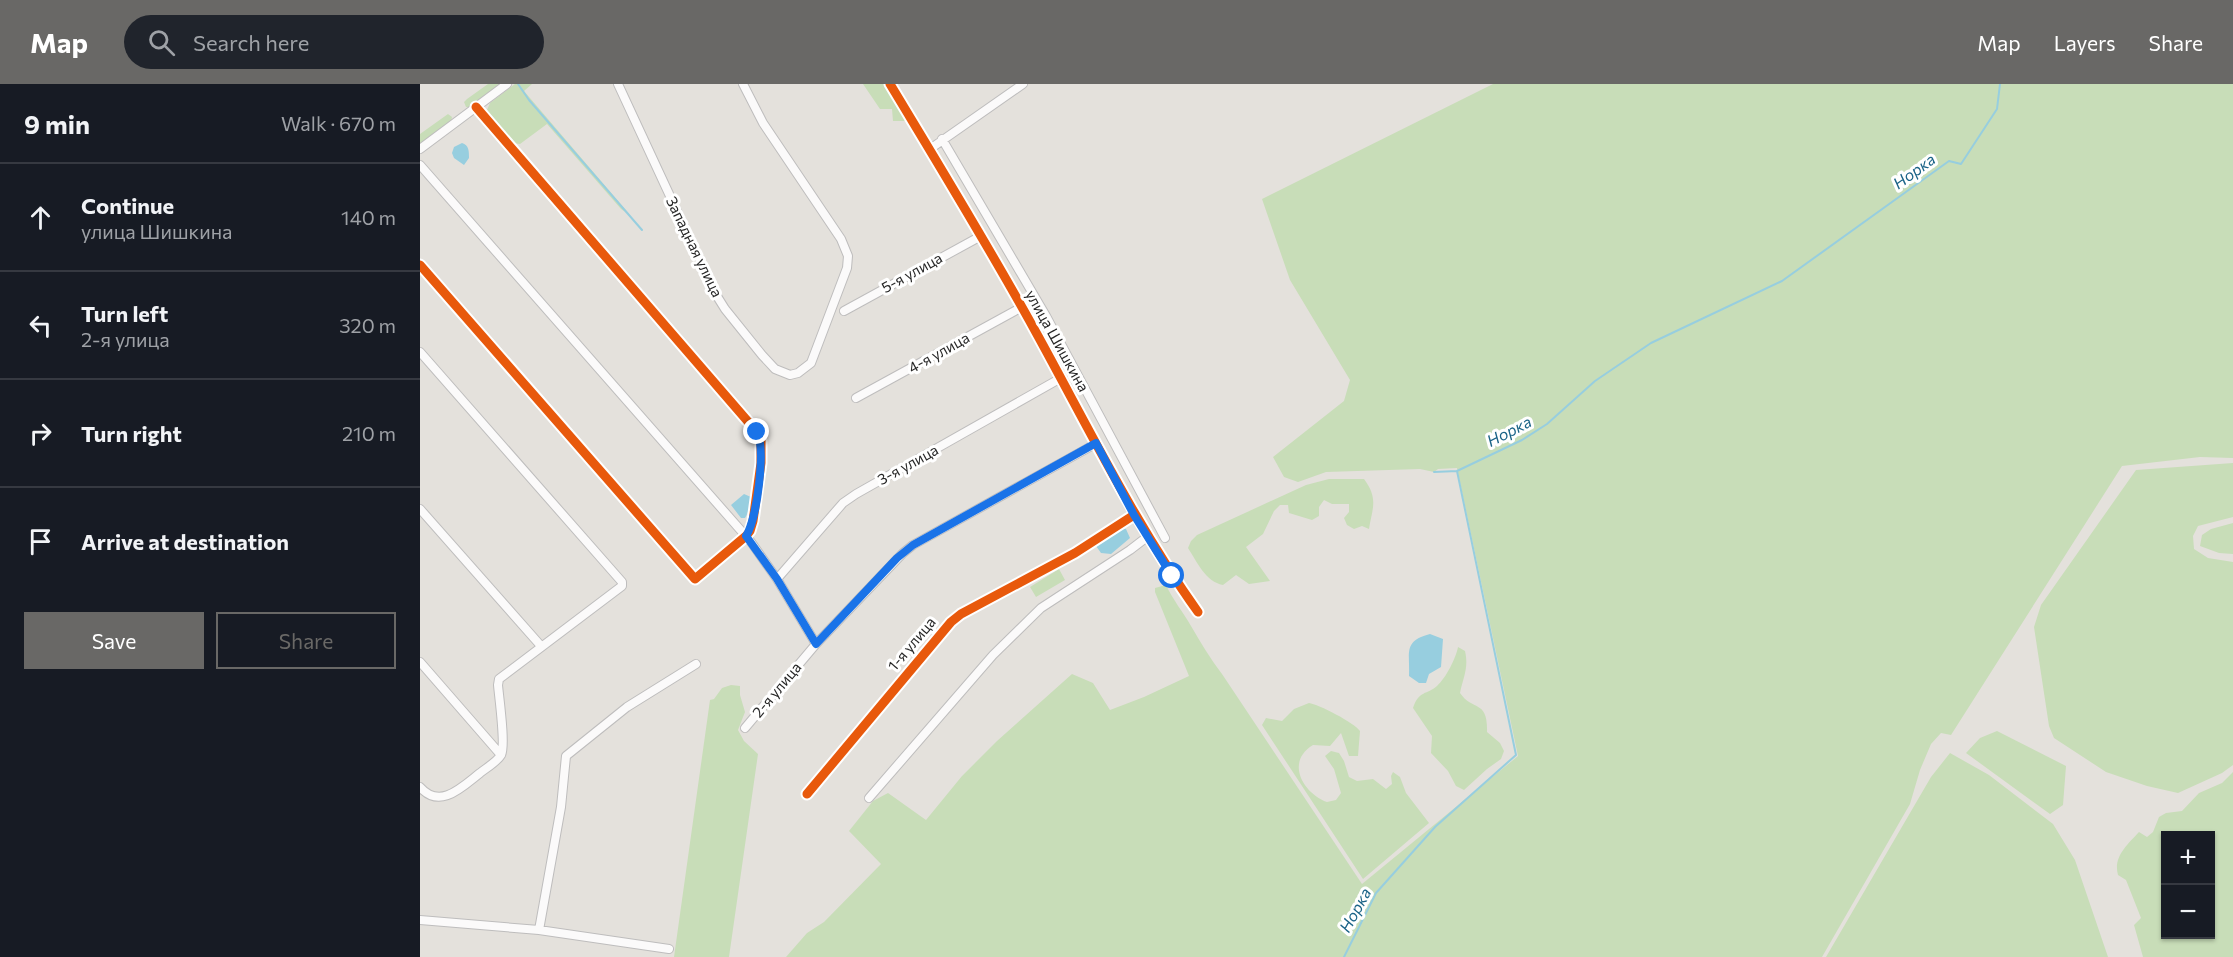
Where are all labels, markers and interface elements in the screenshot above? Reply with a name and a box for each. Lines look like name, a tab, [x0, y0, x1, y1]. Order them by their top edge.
search box	[124, 15, 544, 69]
text: Map	[30, 25, 88, 59]
icon: search	[145, 26, 178, 59]
text: Search here	[193, 29, 309, 56]
text: Map	[1977, 30, 2021, 55]
text: Layers	[2054, 30, 2116, 55]
text: Share	[2149, 30, 2203, 55]
text: 9 min	[24, 108, 90, 139]
text: Walk · 670 m	[281, 111, 396, 135]
water label: Норка	[1889, 149, 1939, 192]
text: Continue	[81, 192, 174, 219]
street label: Западная улица	[663, 193, 727, 300]
icon: ahead	[24, 201, 57, 234]
text: 140 m	[341, 205, 396, 229]
text: улица Шишкина	[81, 219, 232, 243]
street label: 5-я улица	[878, 248, 945, 296]
street label: улица Шишкина	[1022, 286, 1093, 395]
text: Turn left	[81, 300, 168, 327]
icon: left	[24, 309, 57, 342]
text: 320 m	[339, 313, 396, 337]
text: 2-я улица	[81, 327, 170, 351]
street label: 4-я улица	[905, 328, 972, 376]
water label: Норка	[1483, 411, 1534, 450]
icon: right	[24, 417, 57, 450]
route end	[743, 418, 769, 444]
text: Turn right	[81, 420, 182, 447]
text: 210 m	[342, 421, 396, 445]
street label: 3-я улица	[874, 440, 941, 488]
icon: arrive	[24, 525, 57, 558]
text: Arrive at destination	[81, 528, 289, 555]
route start	[1158, 562, 1184, 588]
button: Save	[24, 612, 204, 669]
button: Share	[216, 612, 396, 669]
street label: 1-я улица	[884, 613, 939, 674]
street label: 2-я улица	[748, 658, 804, 721]
map controls	[2161, 831, 2215, 939]
button: +	[2161, 831, 2215, 885]
water label: Норка	[1335, 884, 1374, 935]
button: −	[2161, 885, 2215, 939]

